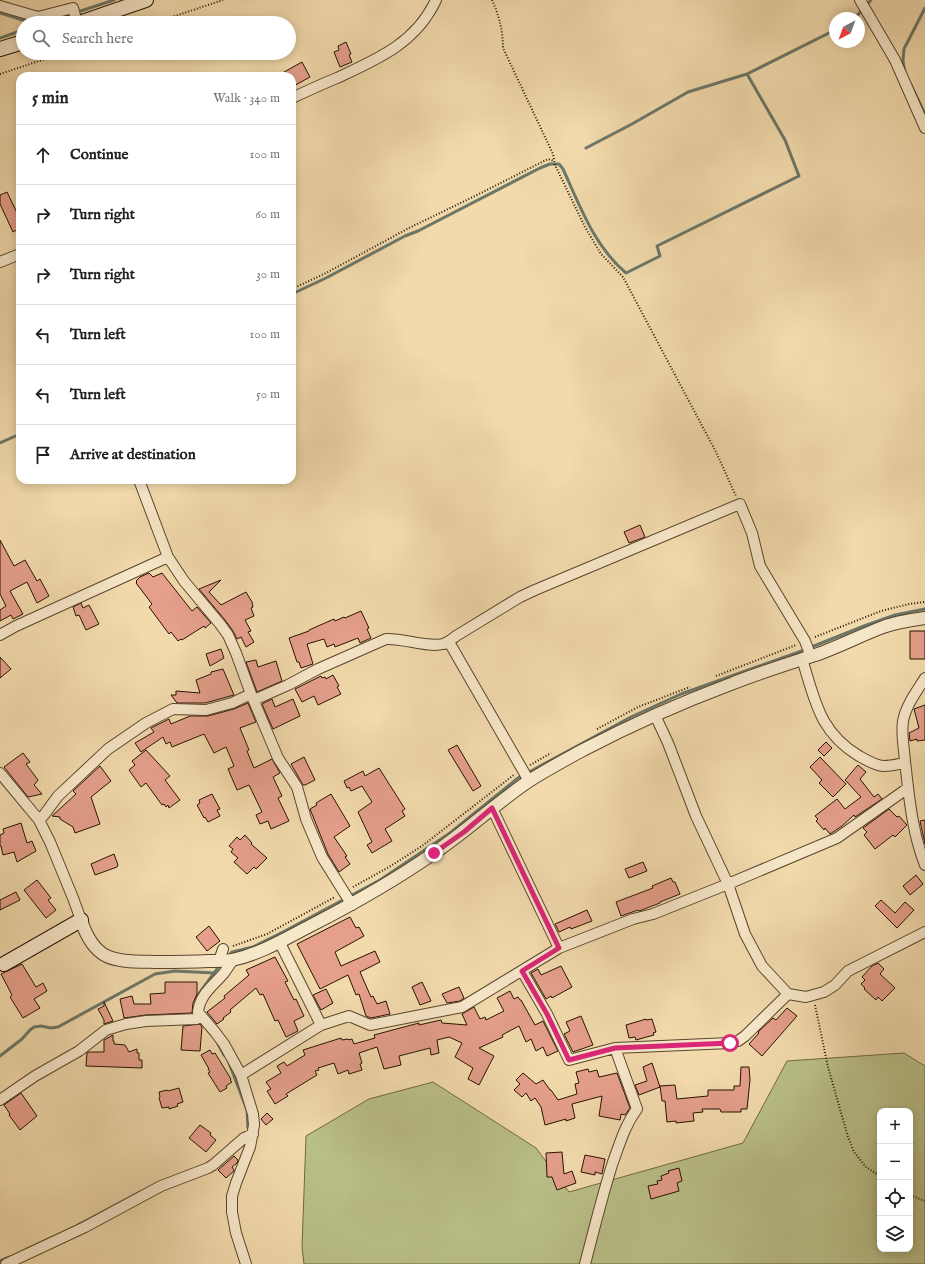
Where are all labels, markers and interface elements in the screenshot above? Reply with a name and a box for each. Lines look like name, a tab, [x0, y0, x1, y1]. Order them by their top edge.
north arrow	[829, 12, 865, 48]
search box	[16, 16, 296, 60]
icon: search	[30, 27, 52, 49]
text: Search here	[62, 29, 133, 48]
text: 5 min	[32, 88, 69, 109]
text: Walk · 340 m	[213, 90, 280, 107]
icon: ahead	[32, 144, 54, 166]
text: Continue	[70, 145, 128, 164]
text: 100 m	[250, 146, 280, 163]
icon: right	[32, 204, 54, 226]
text: Turn right	[70, 205, 135, 224]
text: 60 m	[255, 206, 280, 223]
icon: right	[32, 264, 54, 286]
text: Turn right	[70, 265, 135, 284]
text: 30 m	[256, 266, 280, 283]
icon: left	[32, 324, 54, 346]
text: Turn left	[70, 325, 126, 344]
text: 100 m	[250, 326, 280, 343]
icon: left	[32, 384, 54, 406]
text: Turn left	[70, 385, 126, 404]
text: 50 m	[256, 386, 280, 403]
icon: arrive	[32, 444, 54, 466]
text: Arrive at destination	[70, 445, 196, 464]
route end	[425, 844, 443, 862]
route start	[721, 1034, 739, 1052]
map controls	[877, 1108, 913, 1252]
button: +	[877, 1108, 913, 1144]
button: −	[877, 1144, 913, 1180]
button: locate	[877, 1180, 913, 1216]
button: layers	[877, 1216, 913, 1252]

